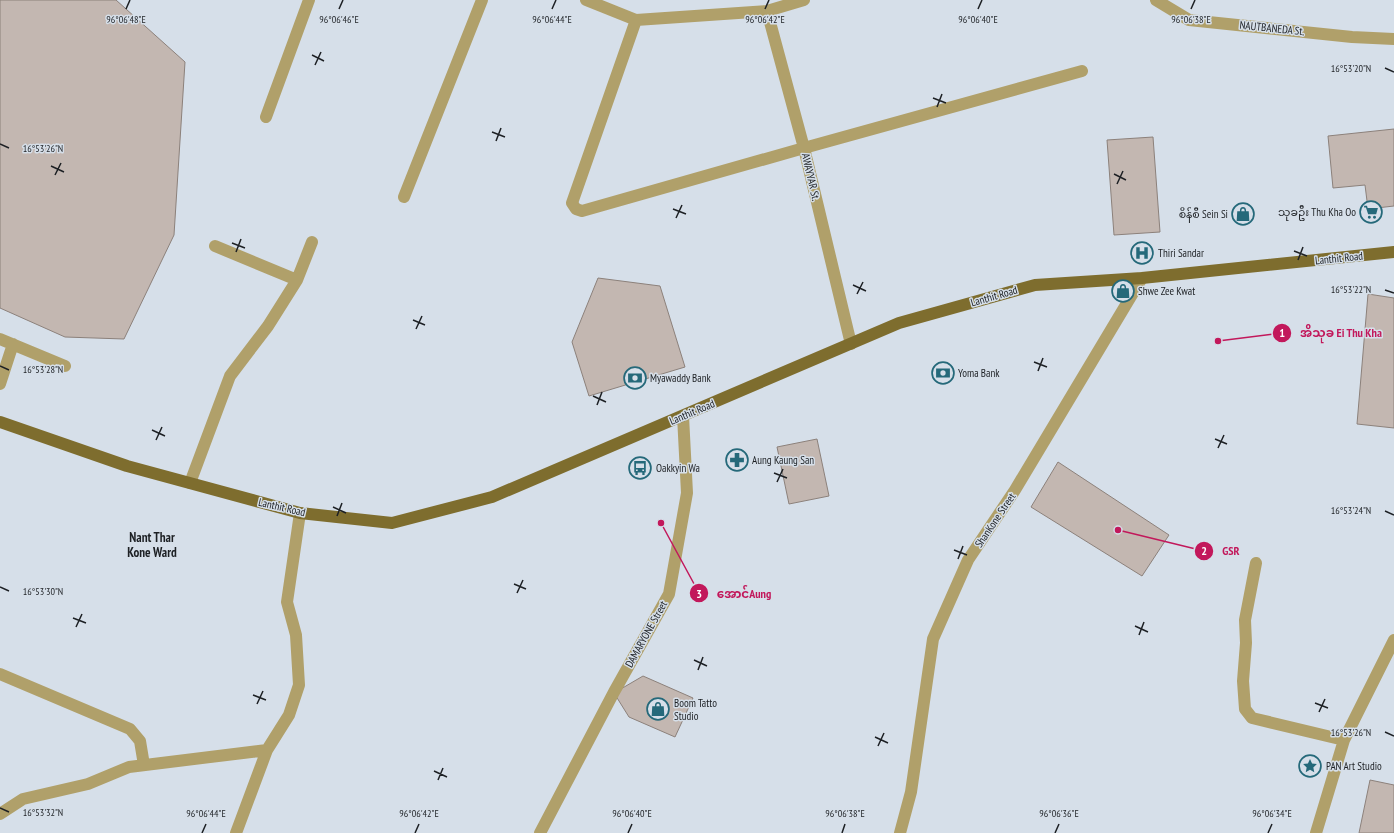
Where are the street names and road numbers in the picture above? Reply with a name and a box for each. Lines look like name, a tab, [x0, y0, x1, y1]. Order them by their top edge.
street label: NAUTBANEDA St.	[1239, 18, 1305, 38]
street label: AWAYYAR St.	[799, 152, 823, 202]
street label: Lanthit Road	[1314, 249, 1364, 267]
street label: Lanthit Road	[969, 283, 1019, 309]
street label: Lanthit Road	[667, 396, 717, 428]
street label: ShanKone Street	[972, 490, 1018, 550]
street label: Lanthit Road	[257, 495, 307, 519]
street label: DAMARYONE Street	[622, 598, 670, 670]

